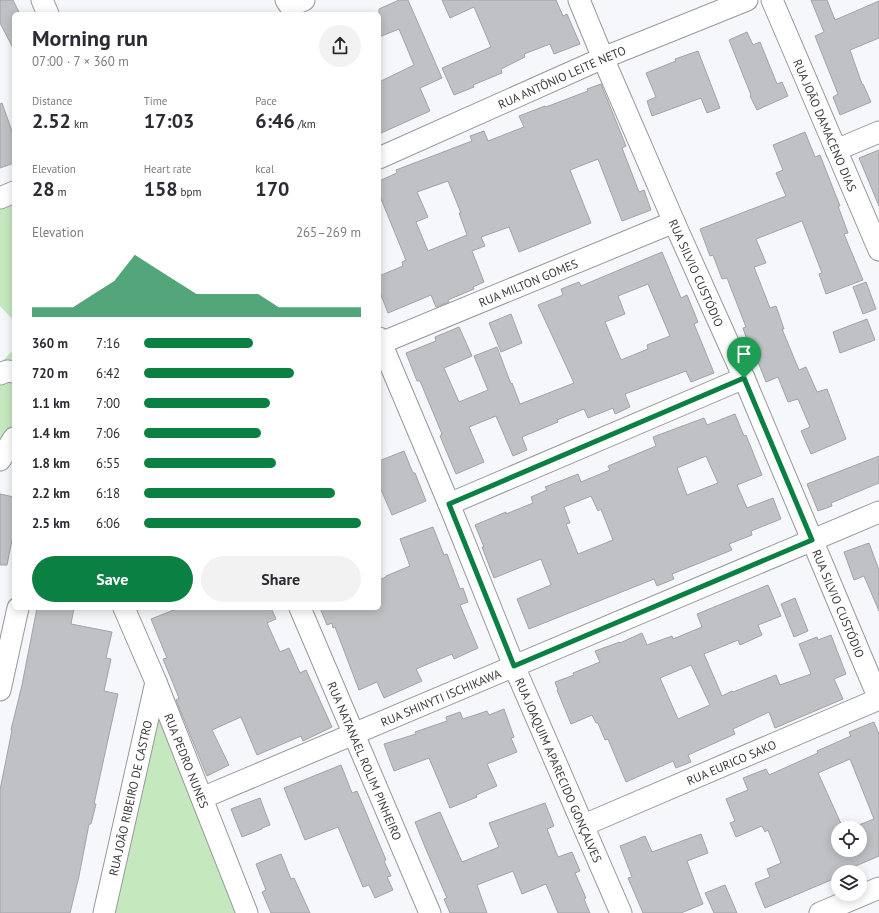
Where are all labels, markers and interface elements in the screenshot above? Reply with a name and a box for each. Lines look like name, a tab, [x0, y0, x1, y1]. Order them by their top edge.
text: Morning run	[32, 24, 148, 52]
button: share	[319, 25, 361, 67]
street label: RUA ANTÔNIO LEITE NETO	[496, 42, 628, 111]
text: 07:00 · 7 × 360 m	[32, 53, 129, 70]
street label: RUA JOÃO DAMACENO DIAS	[791, 56, 860, 194]
text: Distance	[32, 94, 72, 108]
text: Time	[144, 94, 167, 108]
text: Pace	[255, 94, 277, 108]
text: 2.52	[32, 108, 71, 134]
text: 17:03	[144, 108, 194, 134]
text: 6:46	[255, 108, 295, 134]
text: km	[71, 117, 88, 131]
text: /km	[295, 117, 316, 131]
text: Elevation	[32, 162, 76, 176]
text: Heart rate	[144, 162, 191, 176]
text: kcal	[255, 162, 274, 176]
text: 28	[32, 176, 55, 202]
text: 158	[144, 176, 178, 202]
text: 170	[255, 176, 289, 202]
text: m	[55, 185, 67, 199]
text: bpm	[178, 185, 201, 199]
street label: RUA SILVIO CUSTÓDIO	[666, 217, 727, 329]
text: Elevation	[32, 224, 84, 241]
text: 265–269 m	[296, 224, 361, 241]
street label: RUA MILTON GOMES	[476, 255, 580, 309]
text: 360 m	[32, 335, 68, 352]
text: 7:16	[96, 335, 120, 352]
pin	[727, 337, 761, 378]
icon: arrive	[733, 343, 755, 365]
text: 720 m	[32, 365, 68, 382]
text: 6:42	[96, 365, 120, 382]
text: 1.1 km	[32, 395, 70, 412]
text: 7:00	[96, 395, 120, 412]
text: 1.4 km	[32, 425, 70, 442]
text: 7:06	[96, 425, 120, 442]
text: 1.8 km	[32, 455, 70, 472]
text: 6:55	[96, 455, 120, 472]
text: 2.2 km	[32, 485, 70, 502]
text: 6:18	[96, 485, 120, 502]
text: 2.5 km	[32, 515, 70, 532]
text: 6:06	[96, 515, 120, 532]
street label: RUA SILVIO CUSTÓDIO	[809, 547, 868, 660]
button: Save	[32, 556, 193, 602]
button: Share	[201, 556, 361, 602]
street label: RUA SHINYTI ISCHIKAWA	[378, 665, 503, 729]
street label: RUA JOAQUIM APARECIDO GONÇALVES	[512, 675, 606, 865]
street label: RUA NATANAEL ROLIM PINHEIRO	[325, 679, 405, 842]
street label: RUA PEDRO NUNES	[162, 711, 212, 810]
street label: RUA JOÃO RIBEIRO DE CASTRO	[105, 719, 155, 877]
street label: RUA EURICO SAKO	[684, 736, 778, 788]
map controls	[831, 821, 867, 901]
button: locate	[831, 821, 867, 857]
button: layers	[831, 865, 867, 901]

